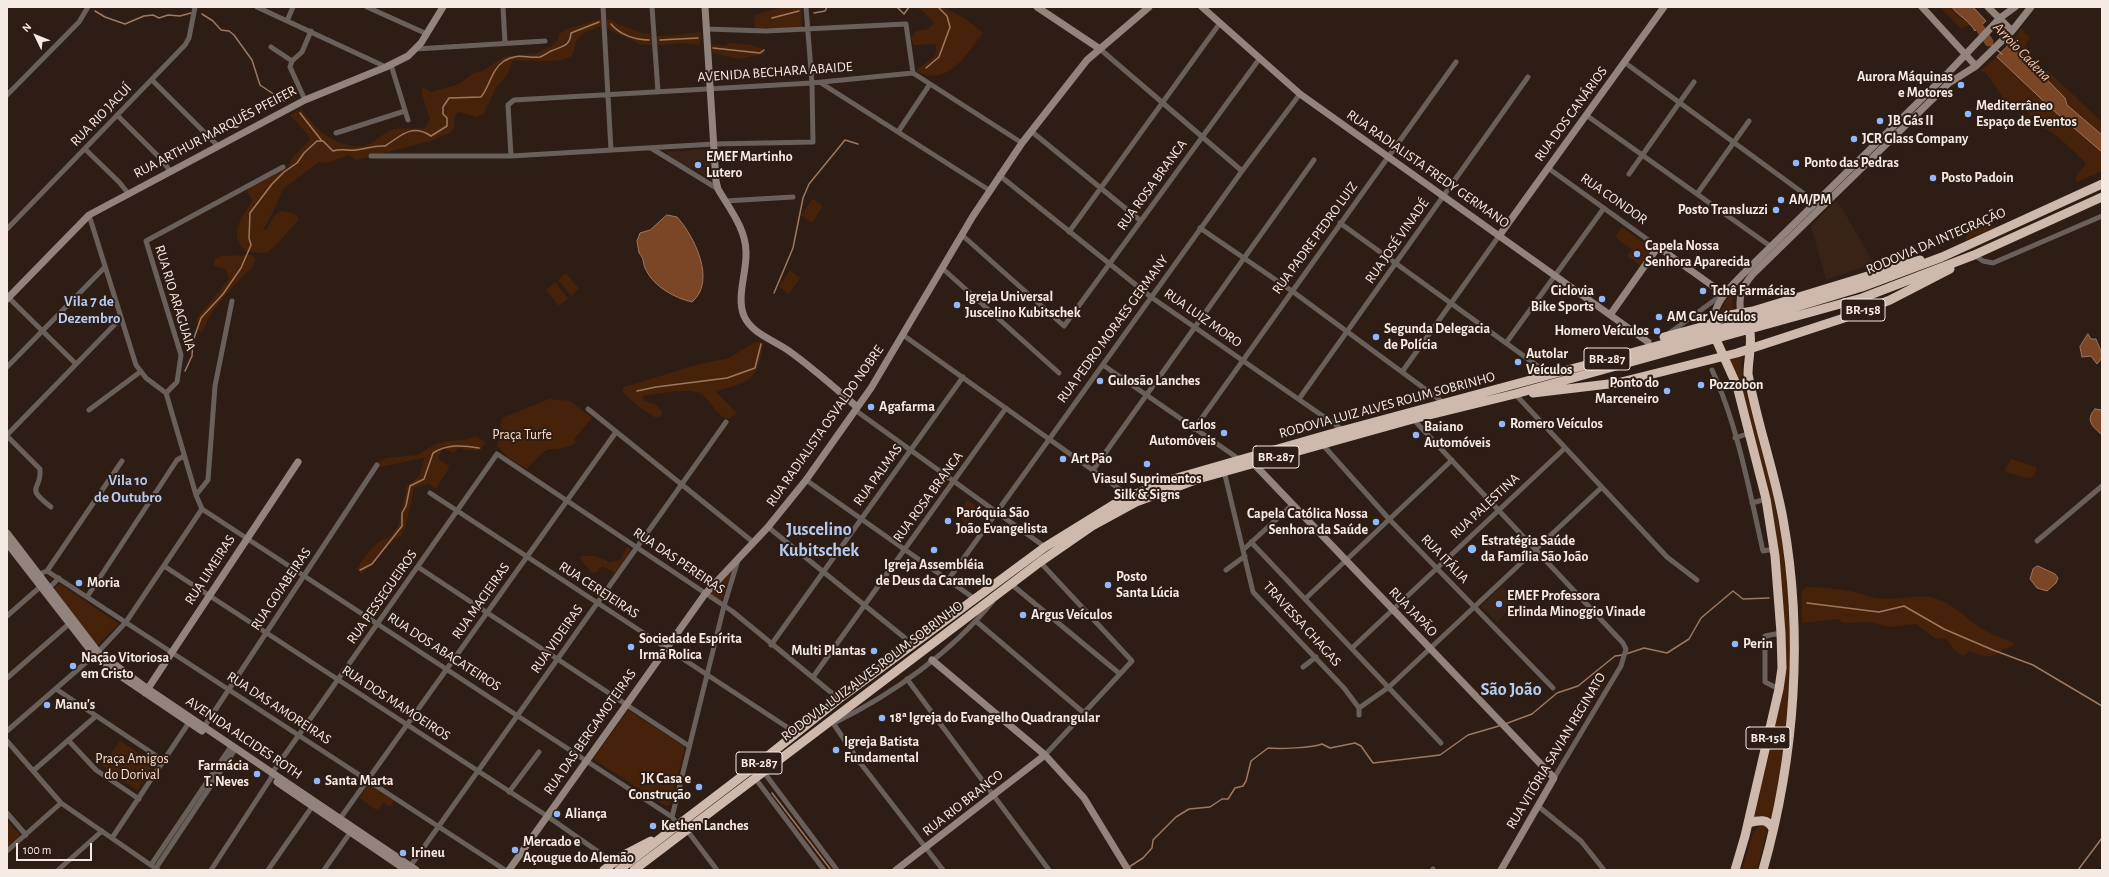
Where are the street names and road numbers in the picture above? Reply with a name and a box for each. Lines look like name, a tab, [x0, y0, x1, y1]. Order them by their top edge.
street label: AVENIDA BECHARA ABAIDE	[697, 58, 853, 86]
street label: RUA DOS CANÁRIOS	[1531, 63, 1611, 165]
street label: RUA RIO JACUÍ	[67, 80, 135, 150]
street label: RUA ARTHUR MARQUÊS PFEIFER	[131, 82, 299, 182]
street label: RUA RADIALISTA FREDY GERMANO	[1343, 106, 1513, 232]
street label: RUA ROSA BRANCA	[1113, 136, 1191, 234]
street label: RUA CONDOR	[1577, 170, 1651, 228]
street label: RUA PADRE PEDRO LUIZ	[1269, 179, 1361, 297]
street label: RUA JOSÉ VINADÉ	[1361, 195, 1433, 287]
street label: RODOVIA DA INTEGRAÇÃO	[1864, 204, 2008, 278]
street label: RUA RIO ARAGUAIA	[151, 243, 199, 353]
street label: RUA PEDRO MORAES GERMANY	[1054, 252, 1172, 406]
street label: RUA LUIZ MORO	[1161, 285, 1245, 351]
road number: BR-158	[1841, 299, 1885, 321]
street label: RUA RADIALISTA OSVALDO NOBRE	[763, 342, 887, 510]
road number: BR-287	[1584, 348, 1630, 370]
street label: RODOVIA LUIZ ALVES ROLIM SOBRINHO	[1277, 368, 1497, 442]
street label: RUA PALMAS	[850, 441, 906, 509]
road number: BR-287	[1253, 446, 1299, 468]
street label: RUA ROSA BRANCA	[889, 448, 967, 546]
street label: RUA PALESTINA	[1447, 470, 1523, 542]
street label: RUA DAS PEREIRAS	[630, 524, 728, 598]
street label: RUA ITÁLIA	[1417, 531, 1473, 587]
street label: RUA LIMEIRAS	[181, 532, 239, 608]
street label: RUA GOIABEIRAS	[247, 544, 315, 634]
street label: RUA PESSEGUEIROS	[343, 547, 421, 647]
street label: RUA CEREJEIRAS	[556, 558, 642, 622]
street label: RUA MACIEIRAS	[448, 560, 514, 642]
street label: TRAVESSA CHAGAS	[1259, 578, 1345, 670]
street label: RUA JAPÃO	[1385, 584, 1441, 640]
street label: RODOVIA LUIZ ALVES ROLIM SOBRINHO	[778, 597, 966, 745]
street label: RUA VIDEIRAS	[527, 601, 587, 677]
street label: RUA DOS ABACATEIROS	[384, 609, 504, 695]
street label: RUA DOS MAMOEIROS	[339, 662, 453, 744]
street label: RUA DAS BERGAMOTEIRAS	[540, 666, 640, 798]
street label: RUA DAS AMOREIRAS	[224, 668, 334, 748]
street label: RUA VITÓRIA SAVIAN REGINATO	[1503, 670, 1609, 832]
street label: AVENIDA ALCIDES ROTH	[183, 693, 305, 783]
road number: BR-158	[1746, 727, 1790, 749]
road number: BR-287	[736, 752, 782, 774]
street label: RUA RIO BRANCO	[919, 766, 1007, 840]

